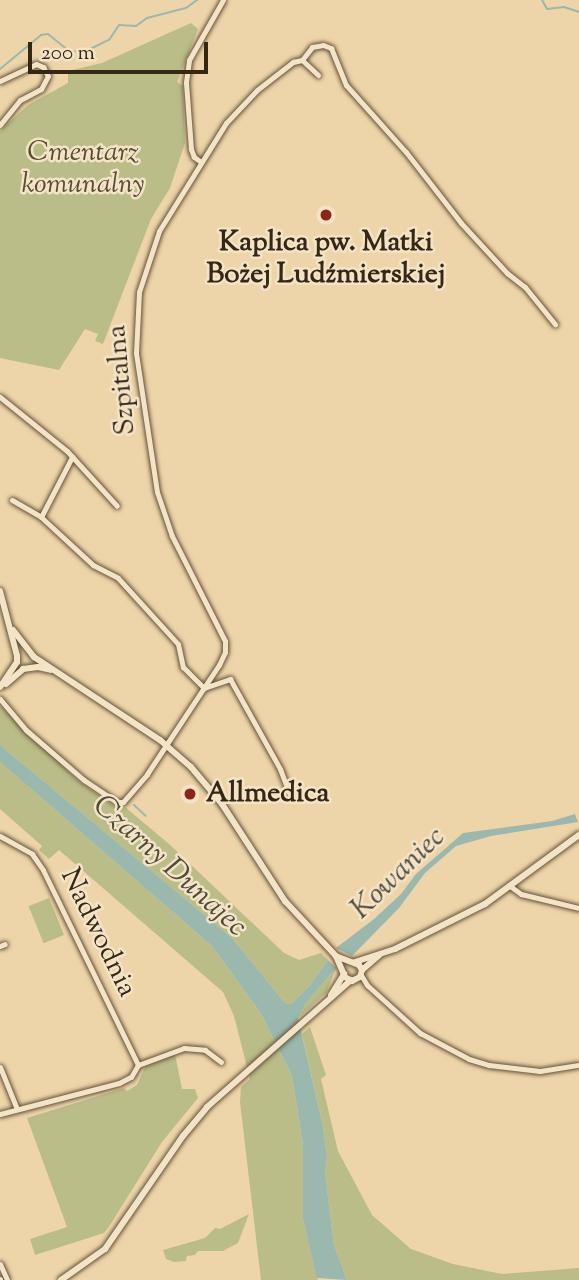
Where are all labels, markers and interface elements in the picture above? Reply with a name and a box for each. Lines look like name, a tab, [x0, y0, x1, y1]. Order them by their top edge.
scale bar	[32, 28, 212, 72]
text: 200 m	[41, 39, 95, 69]
park label: Cmentarz komunalny	[22, 136, 144, 202]
marker: Kaplica pw. Matki Bożej Ludźmierskiej	[318, 207, 334, 223]
place label: Kaplica pw. Matki Bożej Ludźmierskiej	[207, 226, 445, 292]
street label: Szpitalna	[100, 324, 144, 436]
place label: Allmedica	[206, 777, 329, 811]
marker: Allmedica	[180, 784, 200, 804]
water label: Czarny Dunajec	[84, 788, 254, 946]
water label: Kowaniec	[344, 820, 454, 928]
street label: Nadwodnia	[52, 863, 144, 1003]

